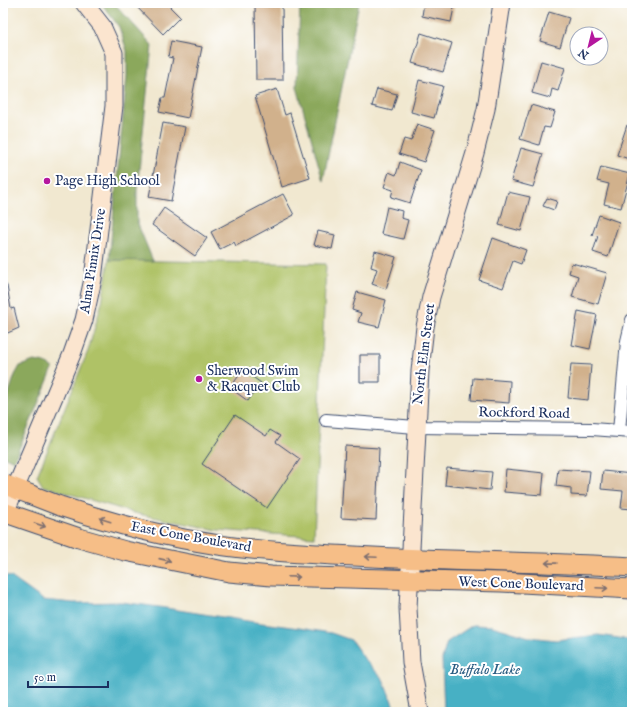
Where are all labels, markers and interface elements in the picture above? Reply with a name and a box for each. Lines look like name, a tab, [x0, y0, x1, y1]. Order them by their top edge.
north arrow	[569, 26, 609, 66]
text: N	[576, 45, 593, 62]
place label: Page High School	[55, 172, 160, 190]
marker: Page High School	[42, 176, 52, 186]
street label: Alma Pinnix Drive	[76, 207, 110, 316]
street label: North Elm Street	[409, 302, 439, 406]
place label: Sherwood Swim & Racquet Club	[207, 362, 300, 396]
marker: Sherwood Swim & Racquet Club	[194, 374, 204, 384]
street label: Rockford Road	[478, 403, 570, 423]
one-way arrow	[99, 515, 111, 523]
street label: East Cone Boulevard	[129, 518, 253, 557]
one-way arrow	[34, 521, 46, 529]
one-way arrow	[365, 554, 378, 561]
one-way arrow	[158, 556, 171, 564]
one-way arrow	[545, 559, 558, 567]
one-way arrow	[287, 573, 300, 581]
street label: West Cone Boulevard	[458, 573, 584, 595]
one-way arrow	[595, 584, 608, 591]
water label: Buffalo Lake	[450, 660, 520, 679]
scale bar	[28, 663, 108, 689]
text: 50 m	[34, 670, 56, 685]

